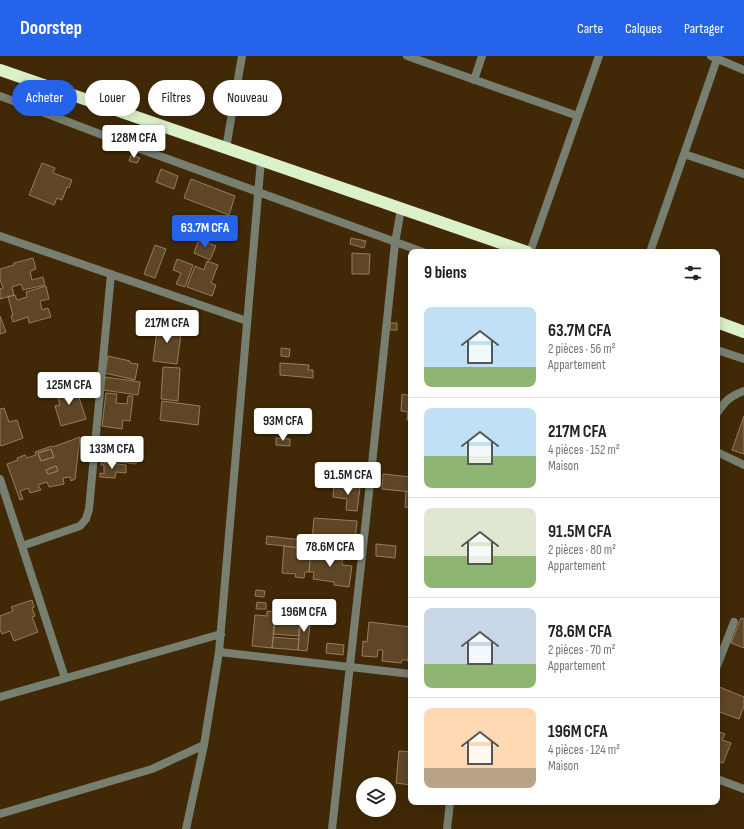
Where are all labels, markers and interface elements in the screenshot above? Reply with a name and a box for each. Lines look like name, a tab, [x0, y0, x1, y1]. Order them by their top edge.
text: Doorstep	[20, 17, 82, 40]
text: Carte	[577, 20, 603, 37]
text: Calques	[625, 20, 662, 37]
text: Partager	[684, 20, 724, 37]
chip: Acheter	[12, 80, 77, 116]
chip: Louer	[85, 80, 140, 116]
chip: Filtres	[148, 80, 205, 116]
chip: Nouveau	[213, 80, 282, 116]
pin: 128M CFA	[93, 125, 175, 159]
text: 128M CFA	[111, 130, 157, 146]
pin: 63.7M CFA	[159, 215, 251, 249]
text: 63.7M CFA	[181, 220, 229, 236]
icon: filters	[682, 262, 704, 284]
text: 9 biens	[424, 263, 467, 283]
pin: 217M CFA	[126, 310, 208, 344]
text: 217M CFA	[145, 315, 189, 331]
text: 63.7M CFA	[548, 321, 611, 341]
icon: home	[456, 323, 504, 371]
text: 2 pièces · 56 m²	[548, 341, 616, 357]
text: Appartement	[548, 357, 606, 373]
pin: 125M CFA	[28, 372, 110, 406]
text: 125M CFA	[47, 377, 91, 393]
pin: 93M CFA	[246, 408, 320, 442]
text: 93M CFA	[263, 413, 303, 429]
text: 217M CFA	[548, 422, 606, 442]
icon: home	[456, 424, 504, 472]
pin: 133M CFA	[71, 436, 153, 470]
text: 133M CFA	[90, 441, 134, 457]
text: 4 pièces · 152 m²	[548, 442, 620, 458]
text: Maison	[548, 458, 579, 474]
pin: 91.5M CFA	[302, 462, 394, 496]
text: 91.5M CFA	[324, 467, 372, 483]
text: 91.5M CFA	[548, 522, 611, 542]
icon: home	[456, 524, 504, 572]
pin: 78.6M CFA	[284, 534, 376, 568]
text: 78.6M CFA	[306, 539, 354, 555]
text: 2 pièces · 80 m²	[548, 542, 616, 558]
text: Appartement	[548, 558, 606, 574]
pin: 196M CFA	[263, 599, 345, 633]
text: 196M CFA	[281, 604, 327, 620]
text: 78.6M CFA	[548, 622, 612, 642]
icon: home	[456, 624, 504, 672]
text: 2 pièces · 70 m²	[548, 642, 616, 658]
text: Appartement	[548, 658, 606, 674]
text: 196M CFA	[548, 722, 608, 742]
icon: home	[456, 724, 504, 772]
text: 4 pièces · 124 m²	[548, 742, 620, 758]
text: Maison	[548, 758, 579, 774]
map controls	[356, 777, 396, 817]
button: layers	[356, 777, 396, 817]

